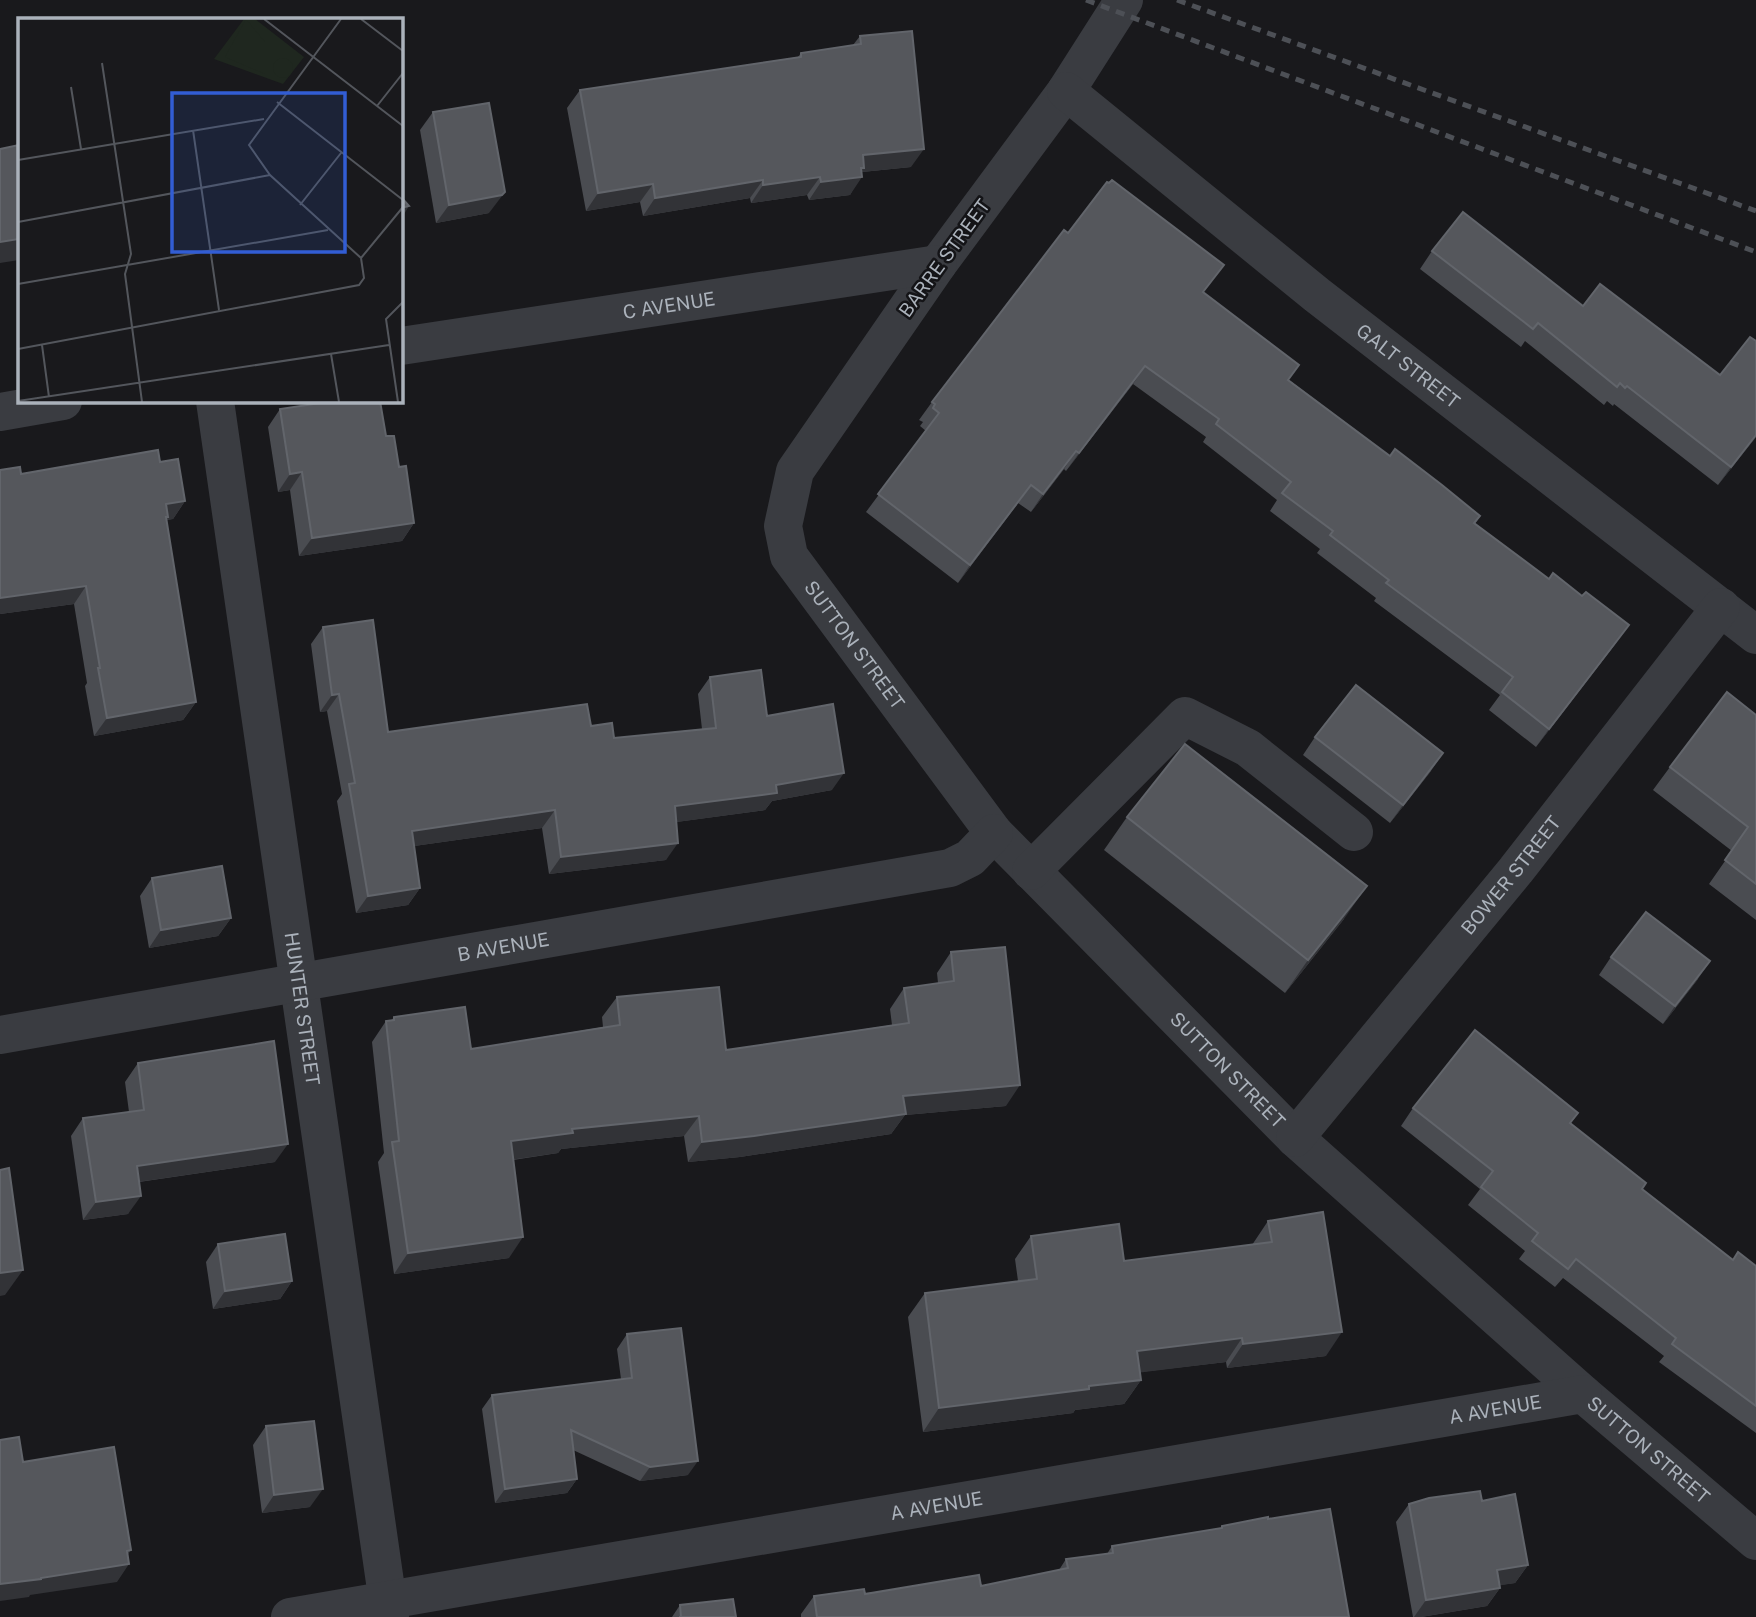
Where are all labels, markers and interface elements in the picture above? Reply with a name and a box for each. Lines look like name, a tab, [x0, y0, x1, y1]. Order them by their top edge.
inset map	[18, 18, 402, 402]
street label: BARRE STREET	[894, 195, 994, 321]
street label: C AVENUE	[621, 287, 717, 323]
street label: GALT STREET	[1352, 319, 1464, 413]
street label: SUTTON STREET	[800, 576, 909, 713]
street label: BOWER STREET	[1456, 812, 1565, 939]
street label: B AVENUE	[456, 928, 551, 965]
street label: HUNTER STREET	[281, 931, 324, 1087]
street label: SUTTON STREET	[1166, 1007, 1290, 1132]
street label: A AVENUE	[1447, 1390, 1543, 1428]
street label: SUTTON STREET	[1583, 1391, 1714, 1508]
street label: A AVENUE	[889, 1487, 984, 1524]

